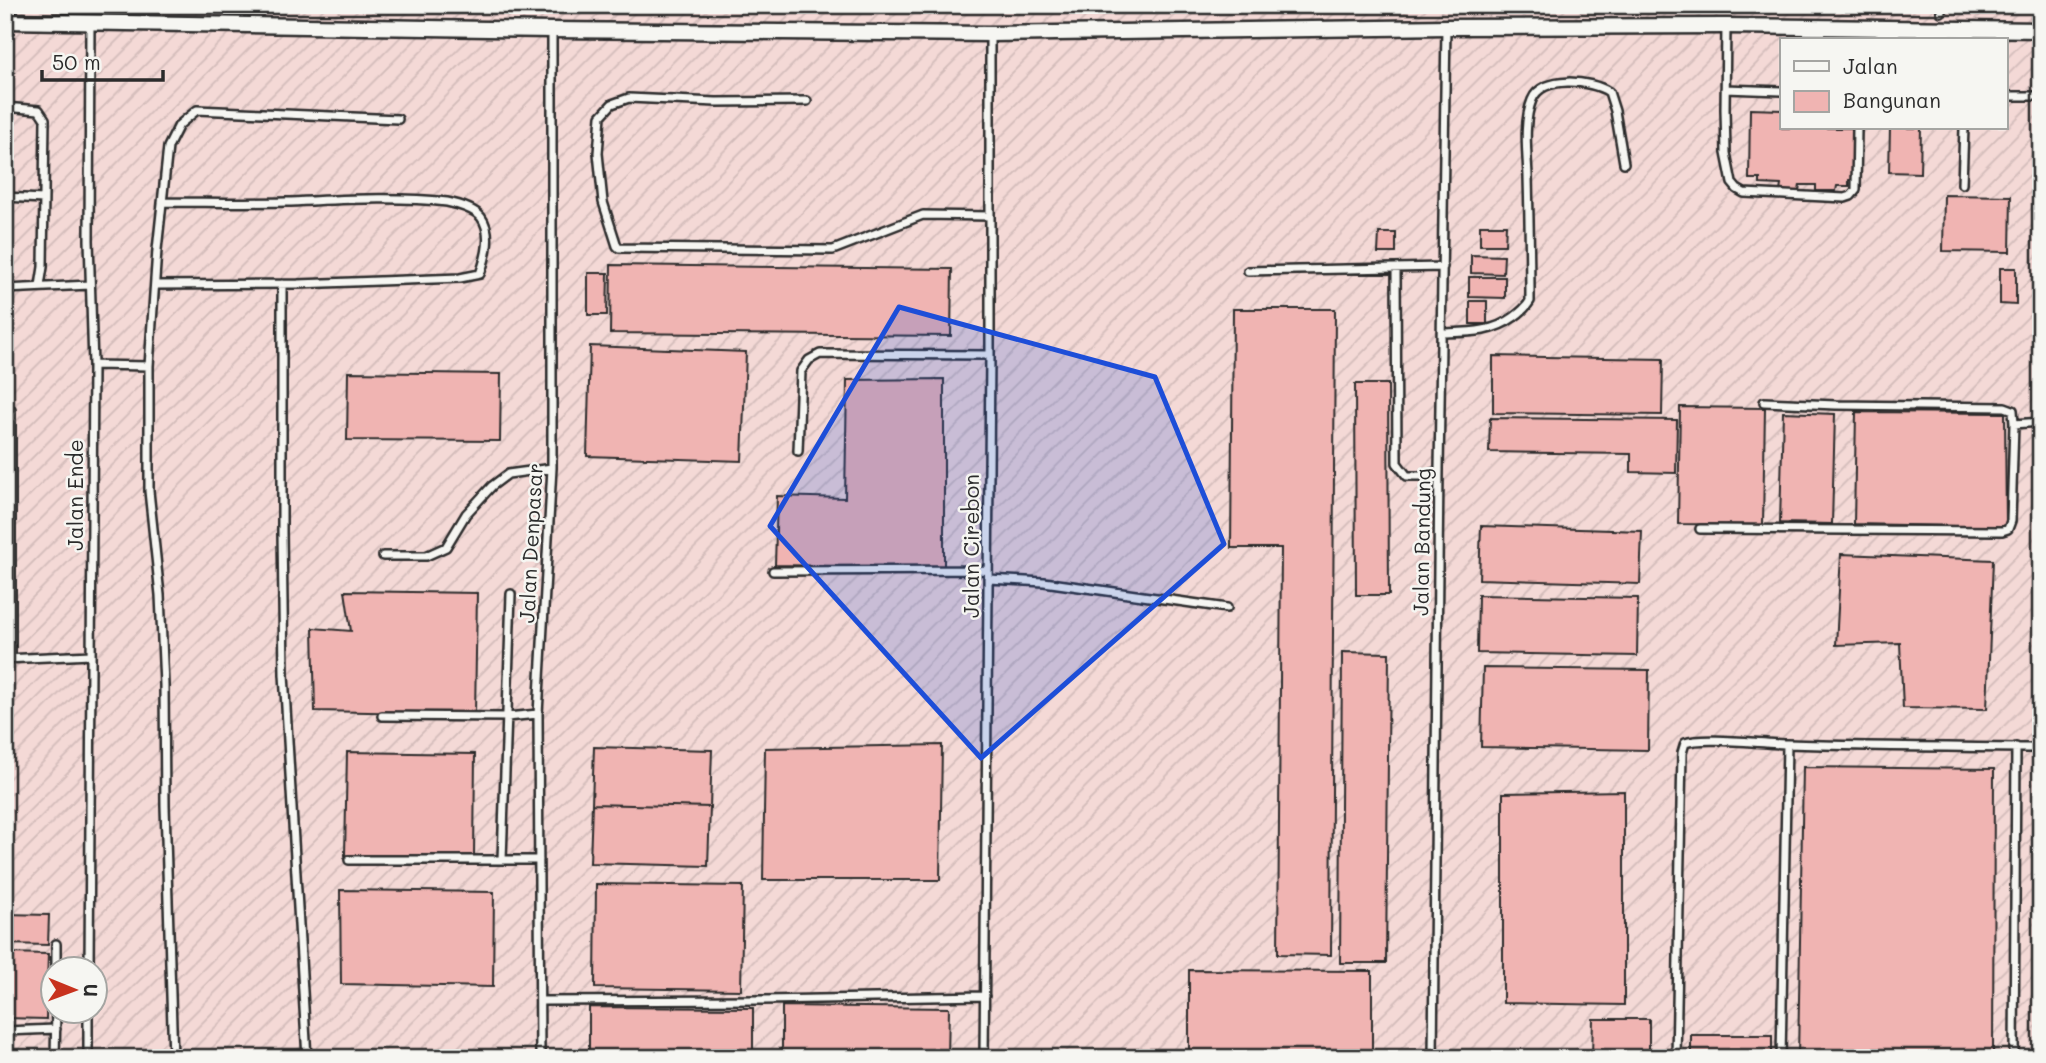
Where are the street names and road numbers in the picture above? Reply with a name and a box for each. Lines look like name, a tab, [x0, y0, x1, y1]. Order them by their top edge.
street label: Jalan Ende	[61, 439, 88, 551]
street label: Jalan Denpasar	[512, 462, 548, 624]
street label: Jalan Bandung	[1406, 468, 1436, 616]
street label: Jalan Cirebon	[957, 474, 984, 618]

